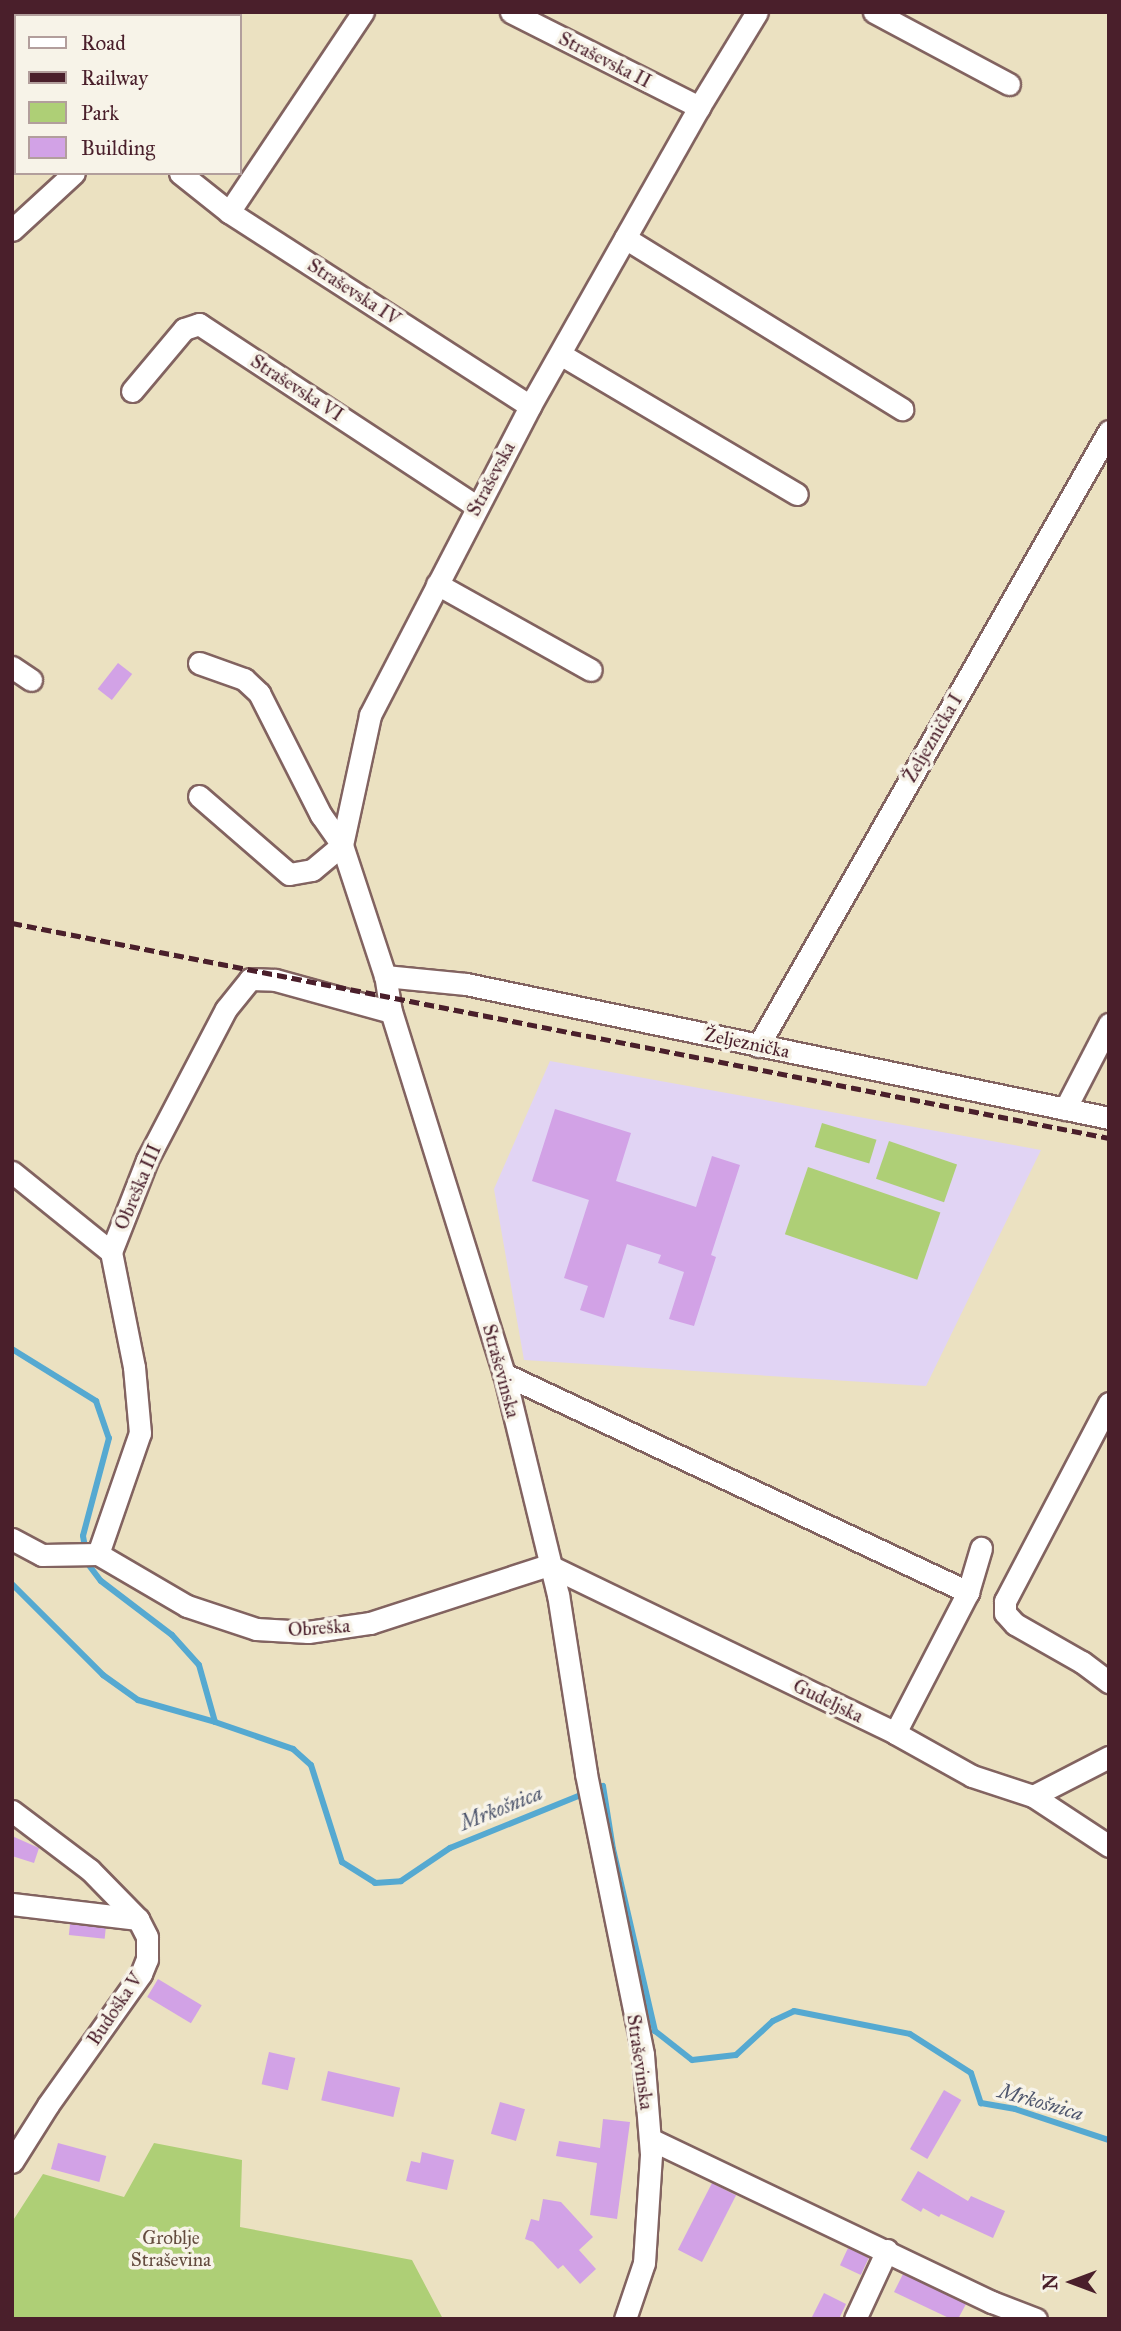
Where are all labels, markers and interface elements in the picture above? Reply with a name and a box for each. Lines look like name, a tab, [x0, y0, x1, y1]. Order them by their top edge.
legend	[14, 14, 242, 175]
street label: Straševska II	[555, 27, 655, 93]
text: Road	[81, 30, 126, 56]
text: Railway	[81, 65, 148, 91]
text: Park	[81, 100, 119, 126]
text: Building	[81, 135, 155, 161]
street label: Straševska IV	[303, 254, 405, 330]
street label: Straševska VI	[246, 350, 348, 426]
street label: Straševska	[462, 438, 520, 520]
street label: Željeznička I	[898, 690, 968, 786]
street label: Željeznička	[702, 1023, 792, 1063]
street label: Obreška III	[110, 1141, 166, 1233]
street label: Straševinska	[478, 1322, 524, 1420]
street label: Obreška	[287, 1614, 351, 1642]
street label: Gudeljska	[789, 1674, 867, 1728]
water label: Mrkošnica	[456, 1780, 546, 1836]
street label: Budoška V	[82, 1968, 148, 2050]
street label: Straševinska	[622, 2013, 658, 2111]
water label: Mrkošnica	[996, 2078, 1086, 2126]
park label: Groblje Straševina	[131, 2227, 211, 2271]
north arrow	[1037, 2247, 1107, 2317]
text: N	[1039, 2274, 1062, 2290]

